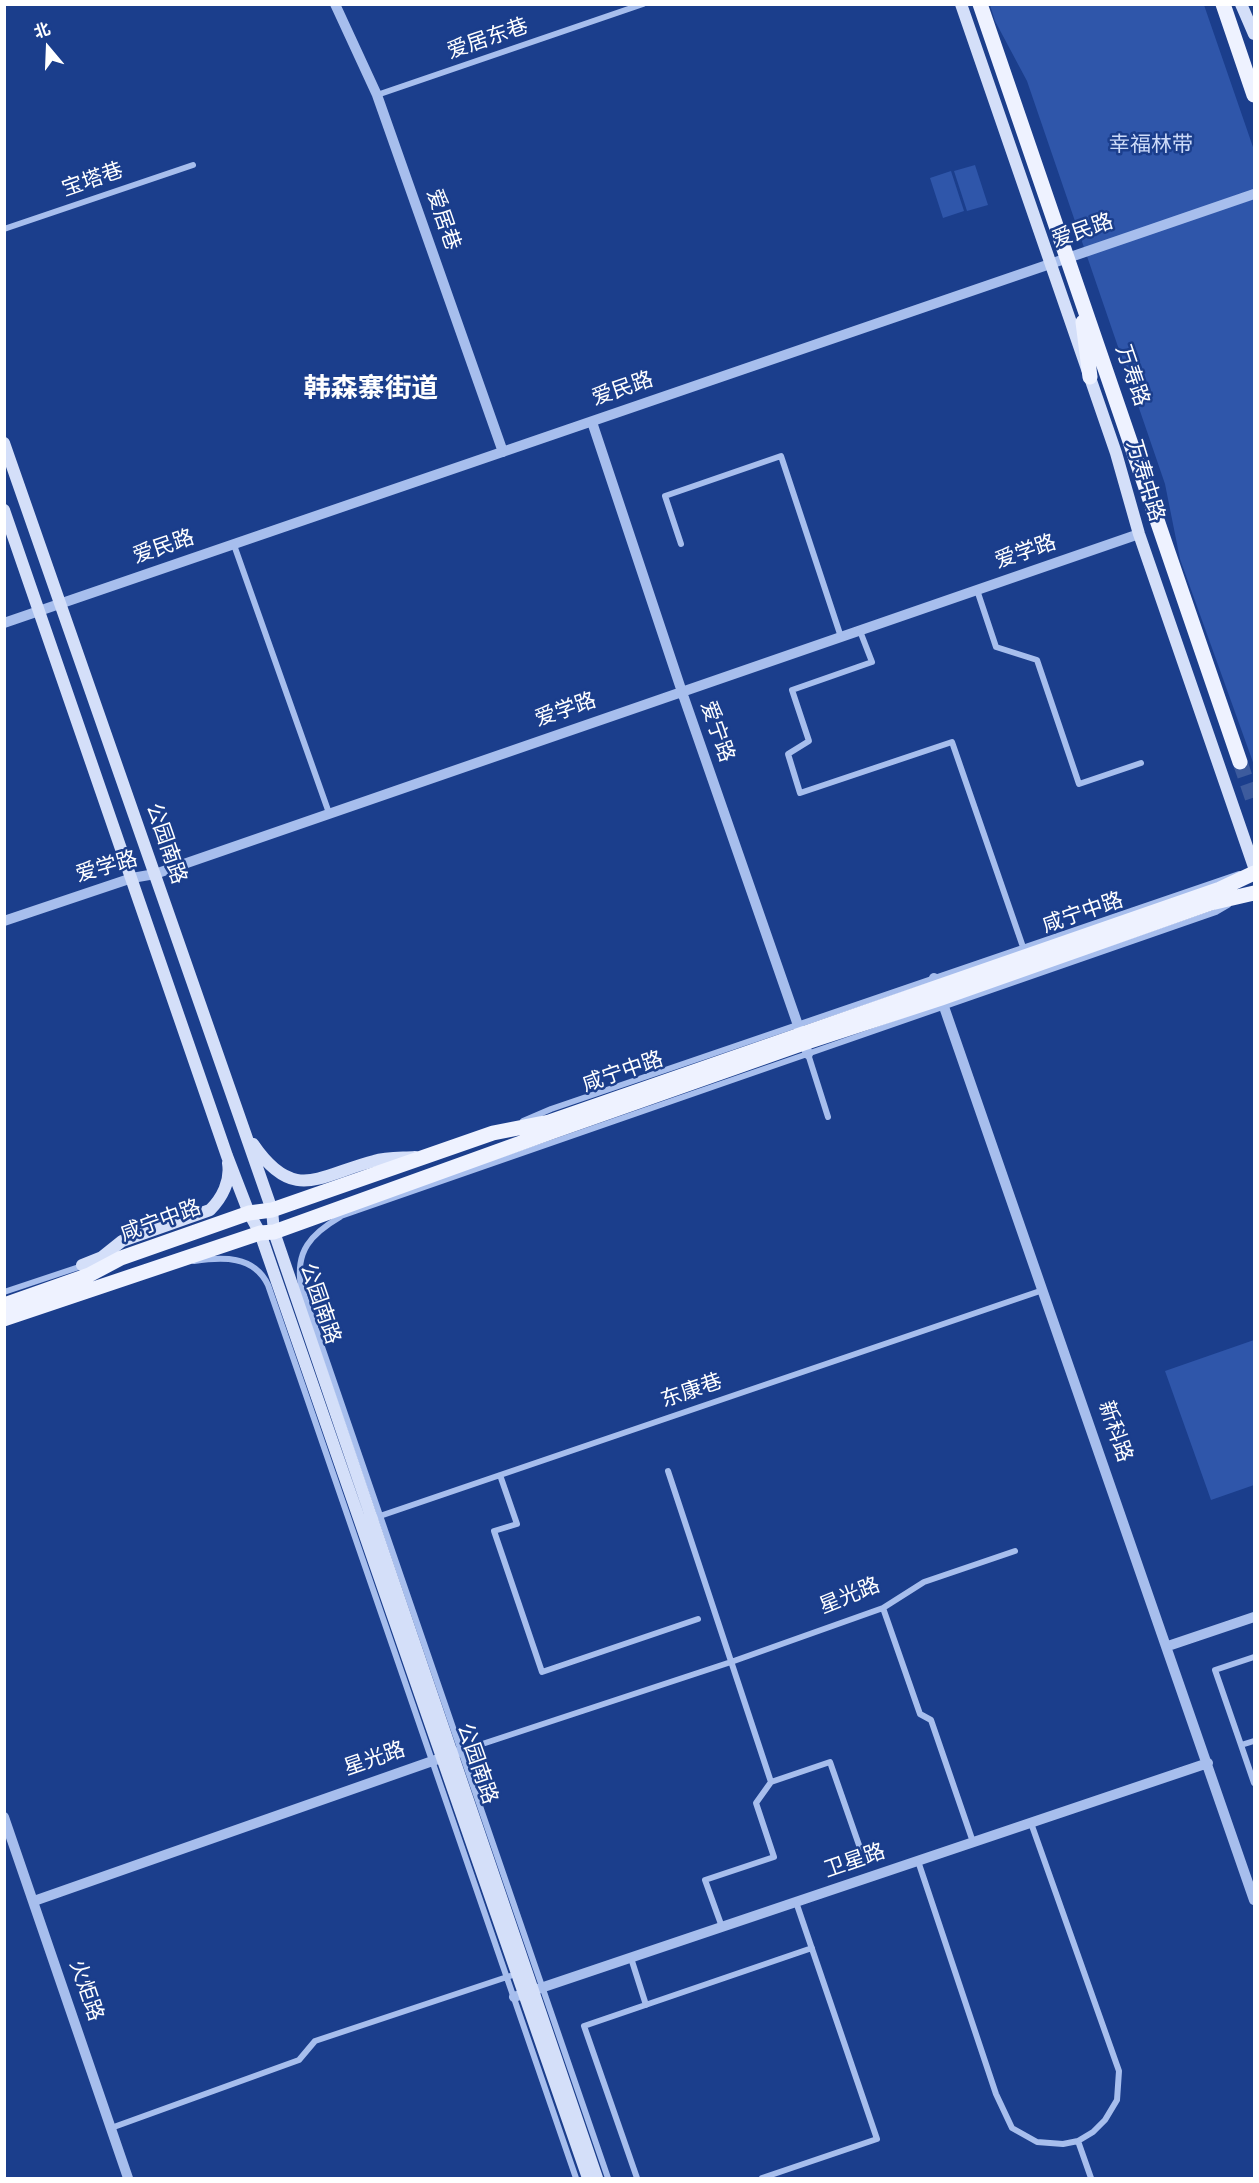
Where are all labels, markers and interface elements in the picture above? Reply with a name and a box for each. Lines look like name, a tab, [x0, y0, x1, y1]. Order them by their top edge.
street label: 爱居东巷	[444, 14, 532, 66]
text: 北	[31, 17, 53, 44]
north arrow	[18, 18, 78, 78]
park label: 幸福林带	[1109, 133, 1193, 159]
street label: 宝塔巷	[59, 159, 127, 203]
street label: 爱居巷	[420, 186, 464, 254]
street label: 爱民路	[1049, 210, 1117, 254]
street label: 万寿路	[1109, 342, 1153, 410]
street label: 爱民路	[589, 368, 657, 412]
district label: 韩森寨街道	[304, 374, 438, 406]
street label: 万寿中路	[1120, 437, 1168, 525]
street label: 爱民路	[130, 526, 198, 570]
street label: 爱学路	[992, 531, 1060, 575]
street label: 爱学路	[532, 689, 600, 733]
street label: 爱宁路	[694, 698, 738, 766]
street label: 公园南路	[139, 800, 191, 888]
street label: 爱学路	[73, 847, 141, 889]
street label: 咸宁中路	[1039, 888, 1127, 940]
street label: 咸宁中路	[579, 1047, 667, 1099]
street label: 咸宁中路	[117, 1196, 205, 1248]
street label: 公园南路	[293, 1260, 345, 1348]
street label: 东康巷	[658, 1370, 726, 1414]
street label: 新科路	[1092, 1398, 1136, 1466]
street label: 星光路	[816, 1574, 884, 1620]
street label: 公园南路	[450, 1720, 502, 1808]
street label: 星光路	[341, 1738, 409, 1782]
street label: 卫星路	[821, 1840, 889, 1884]
street label: 火炬路	[63, 1957, 107, 2025]

